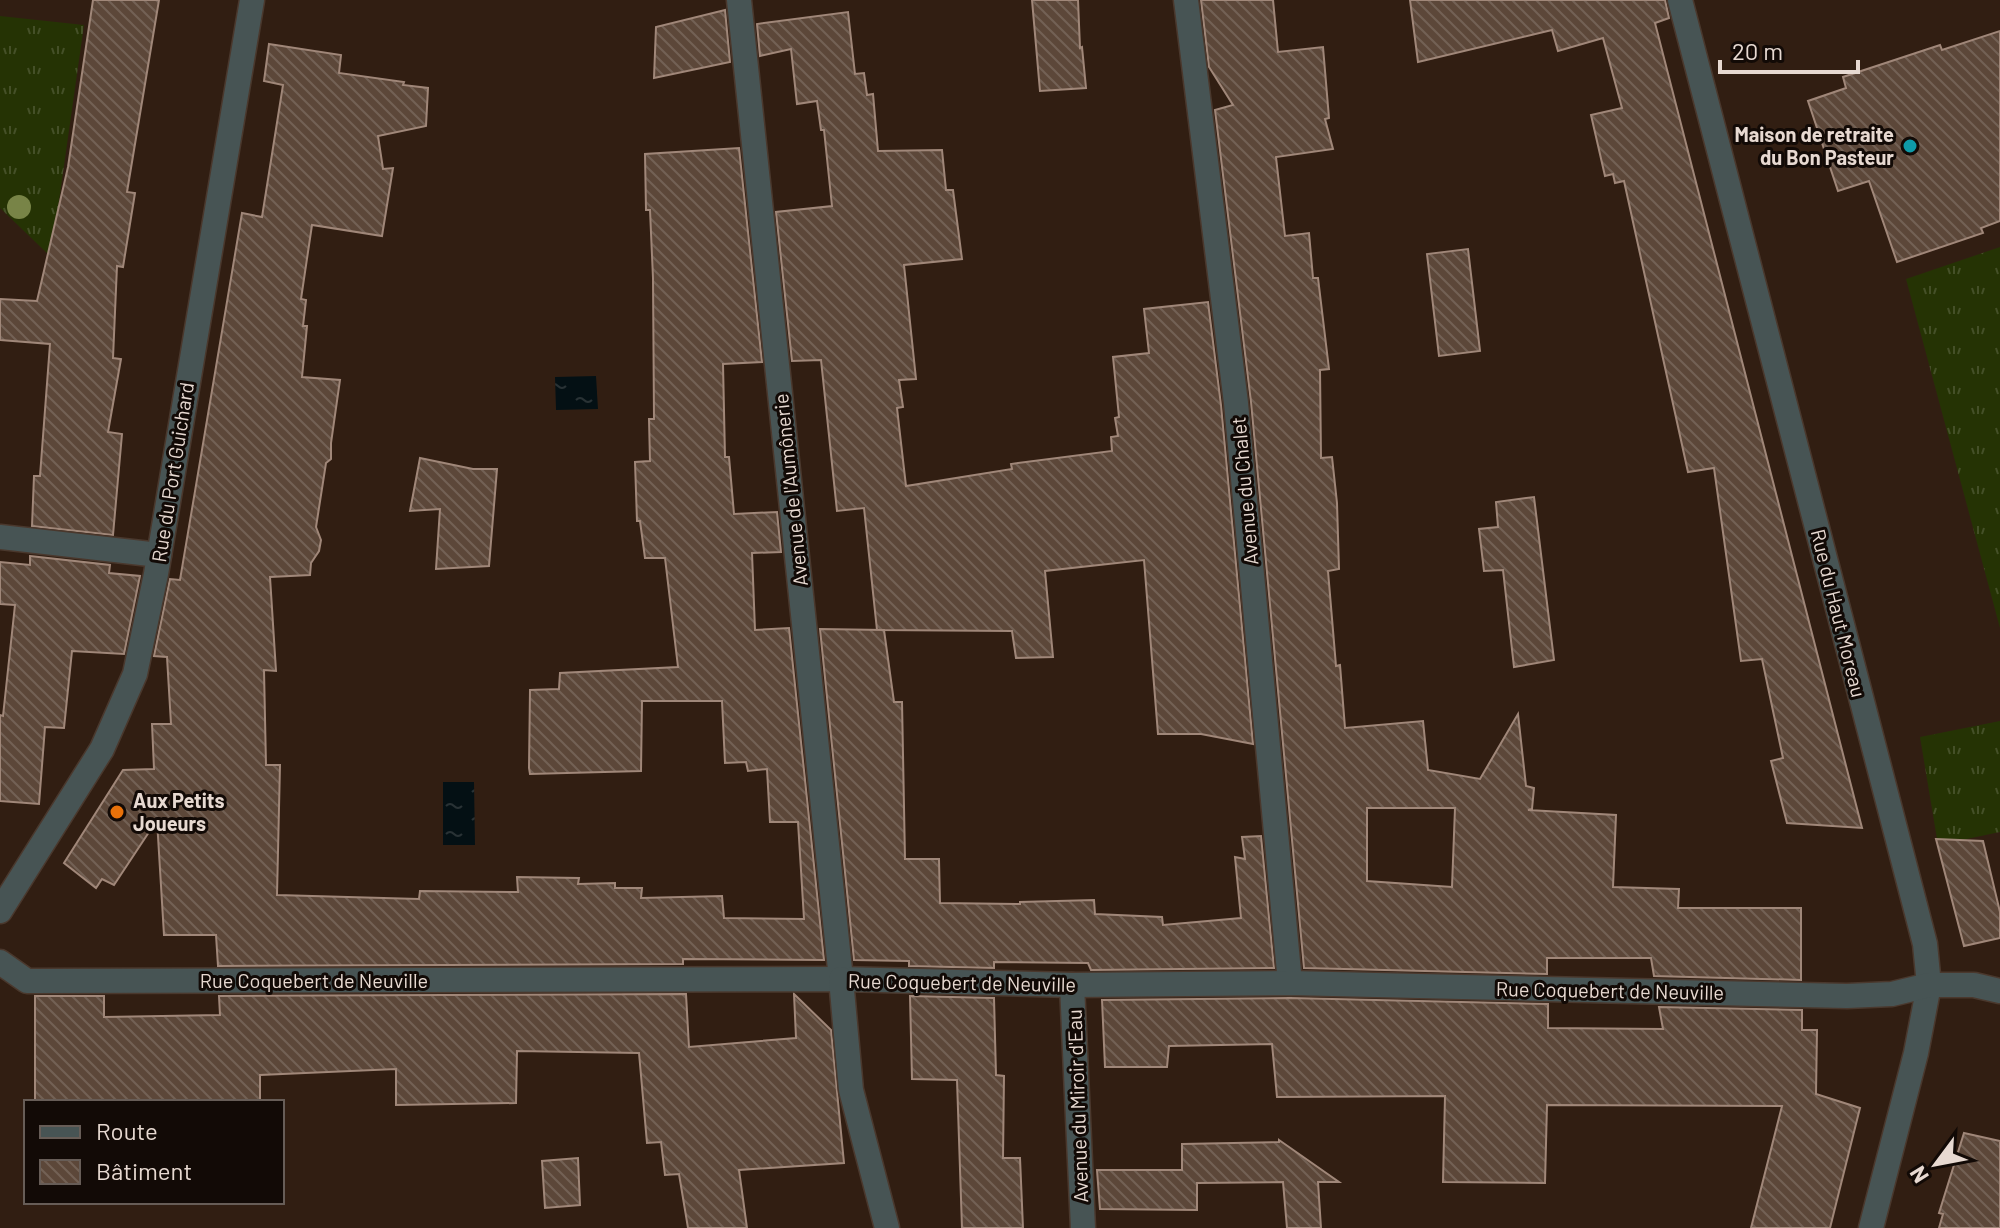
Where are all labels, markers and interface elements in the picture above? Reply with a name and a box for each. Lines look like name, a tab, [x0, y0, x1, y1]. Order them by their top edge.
scale bar	[1720, 24, 1858, 74]
text: 20 m	[1732, 36, 1783, 65]
place label: Maison de retraite du Bon Pasteur	[1734, 122, 1894, 169]
marker: Maison de retraite du Bon Pasteur	[1901, 137, 1919, 155]
street label: Rue du Port Guichard	[146, 380, 198, 564]
street label: Avenue de l'Aumônerie	[768, 393, 812, 587]
street label: Avenue du Chalet	[1226, 416, 1262, 566]
street label: Rue du Haut Moreau	[1806, 526, 1872, 700]
place label: Aux Petits Joueurs	[133, 788, 224, 835]
marker: Aux Petits Joueurs	[108, 803, 126, 821]
street label: Rue Coquebert de Neuville	[200, 968, 428, 992]
street label: Rue Coquebert de Neuville	[848, 968, 1076, 996]
street label: Rue Coquebert de Neuville	[1496, 976, 1724, 1004]
street label: Avenue du Miroir d'Eau	[1062, 1009, 1092, 1203]
legend	[24, 1100, 284, 1204]
text: Route	[96, 1116, 158, 1145]
north arrow	[1896, 1124, 1976, 1204]
text: Bâtiment	[96, 1156, 192, 1185]
text: N	[1903, 1162, 1933, 1188]

